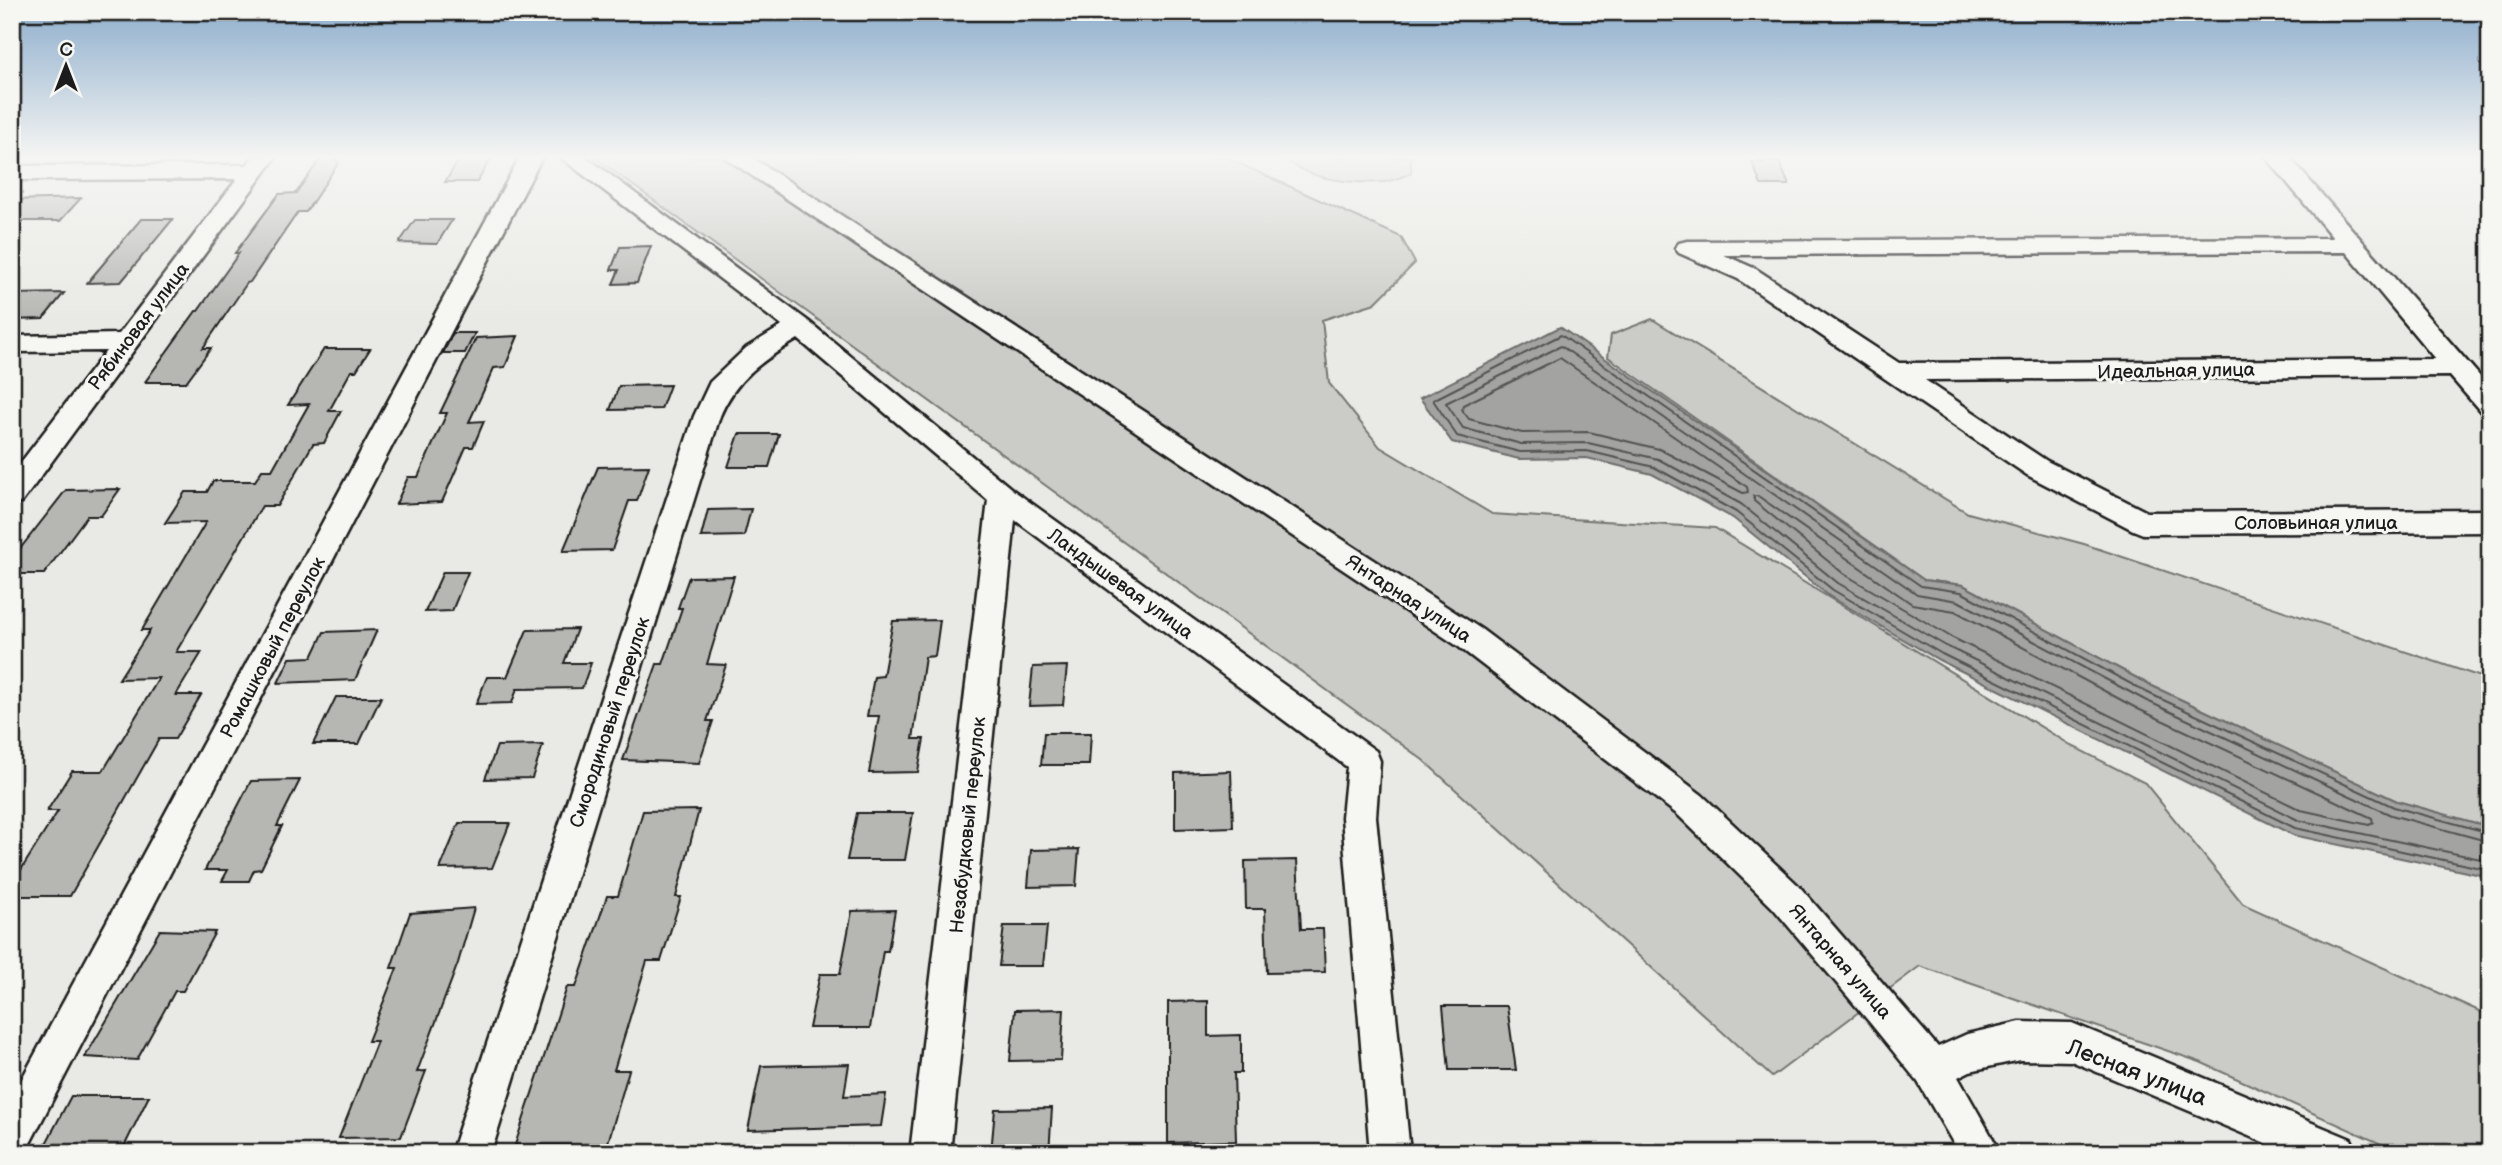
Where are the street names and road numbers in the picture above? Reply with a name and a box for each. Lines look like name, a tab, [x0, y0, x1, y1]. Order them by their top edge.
street label: Рябиновая улица	[84, 259, 195, 395]
street label: Идеальная улица	[2097, 359, 2255, 384]
street label: Соловьиная улица	[2234, 512, 2398, 535]
street label: Ландышевая улица	[1042, 523, 1197, 645]
street label: Янтарная улица	[1341, 550, 1475, 648]
street label: Ромашковый переулок	[216, 553, 331, 742]
street label: Смородиновый переулок	[565, 614, 655, 831]
street label: Незабудковый переулок	[946, 716, 991, 935]
street label: Янтарная улица	[1784, 900, 1896, 1024]
street label: Лесная улица	[2062, 1033, 2211, 1113]

